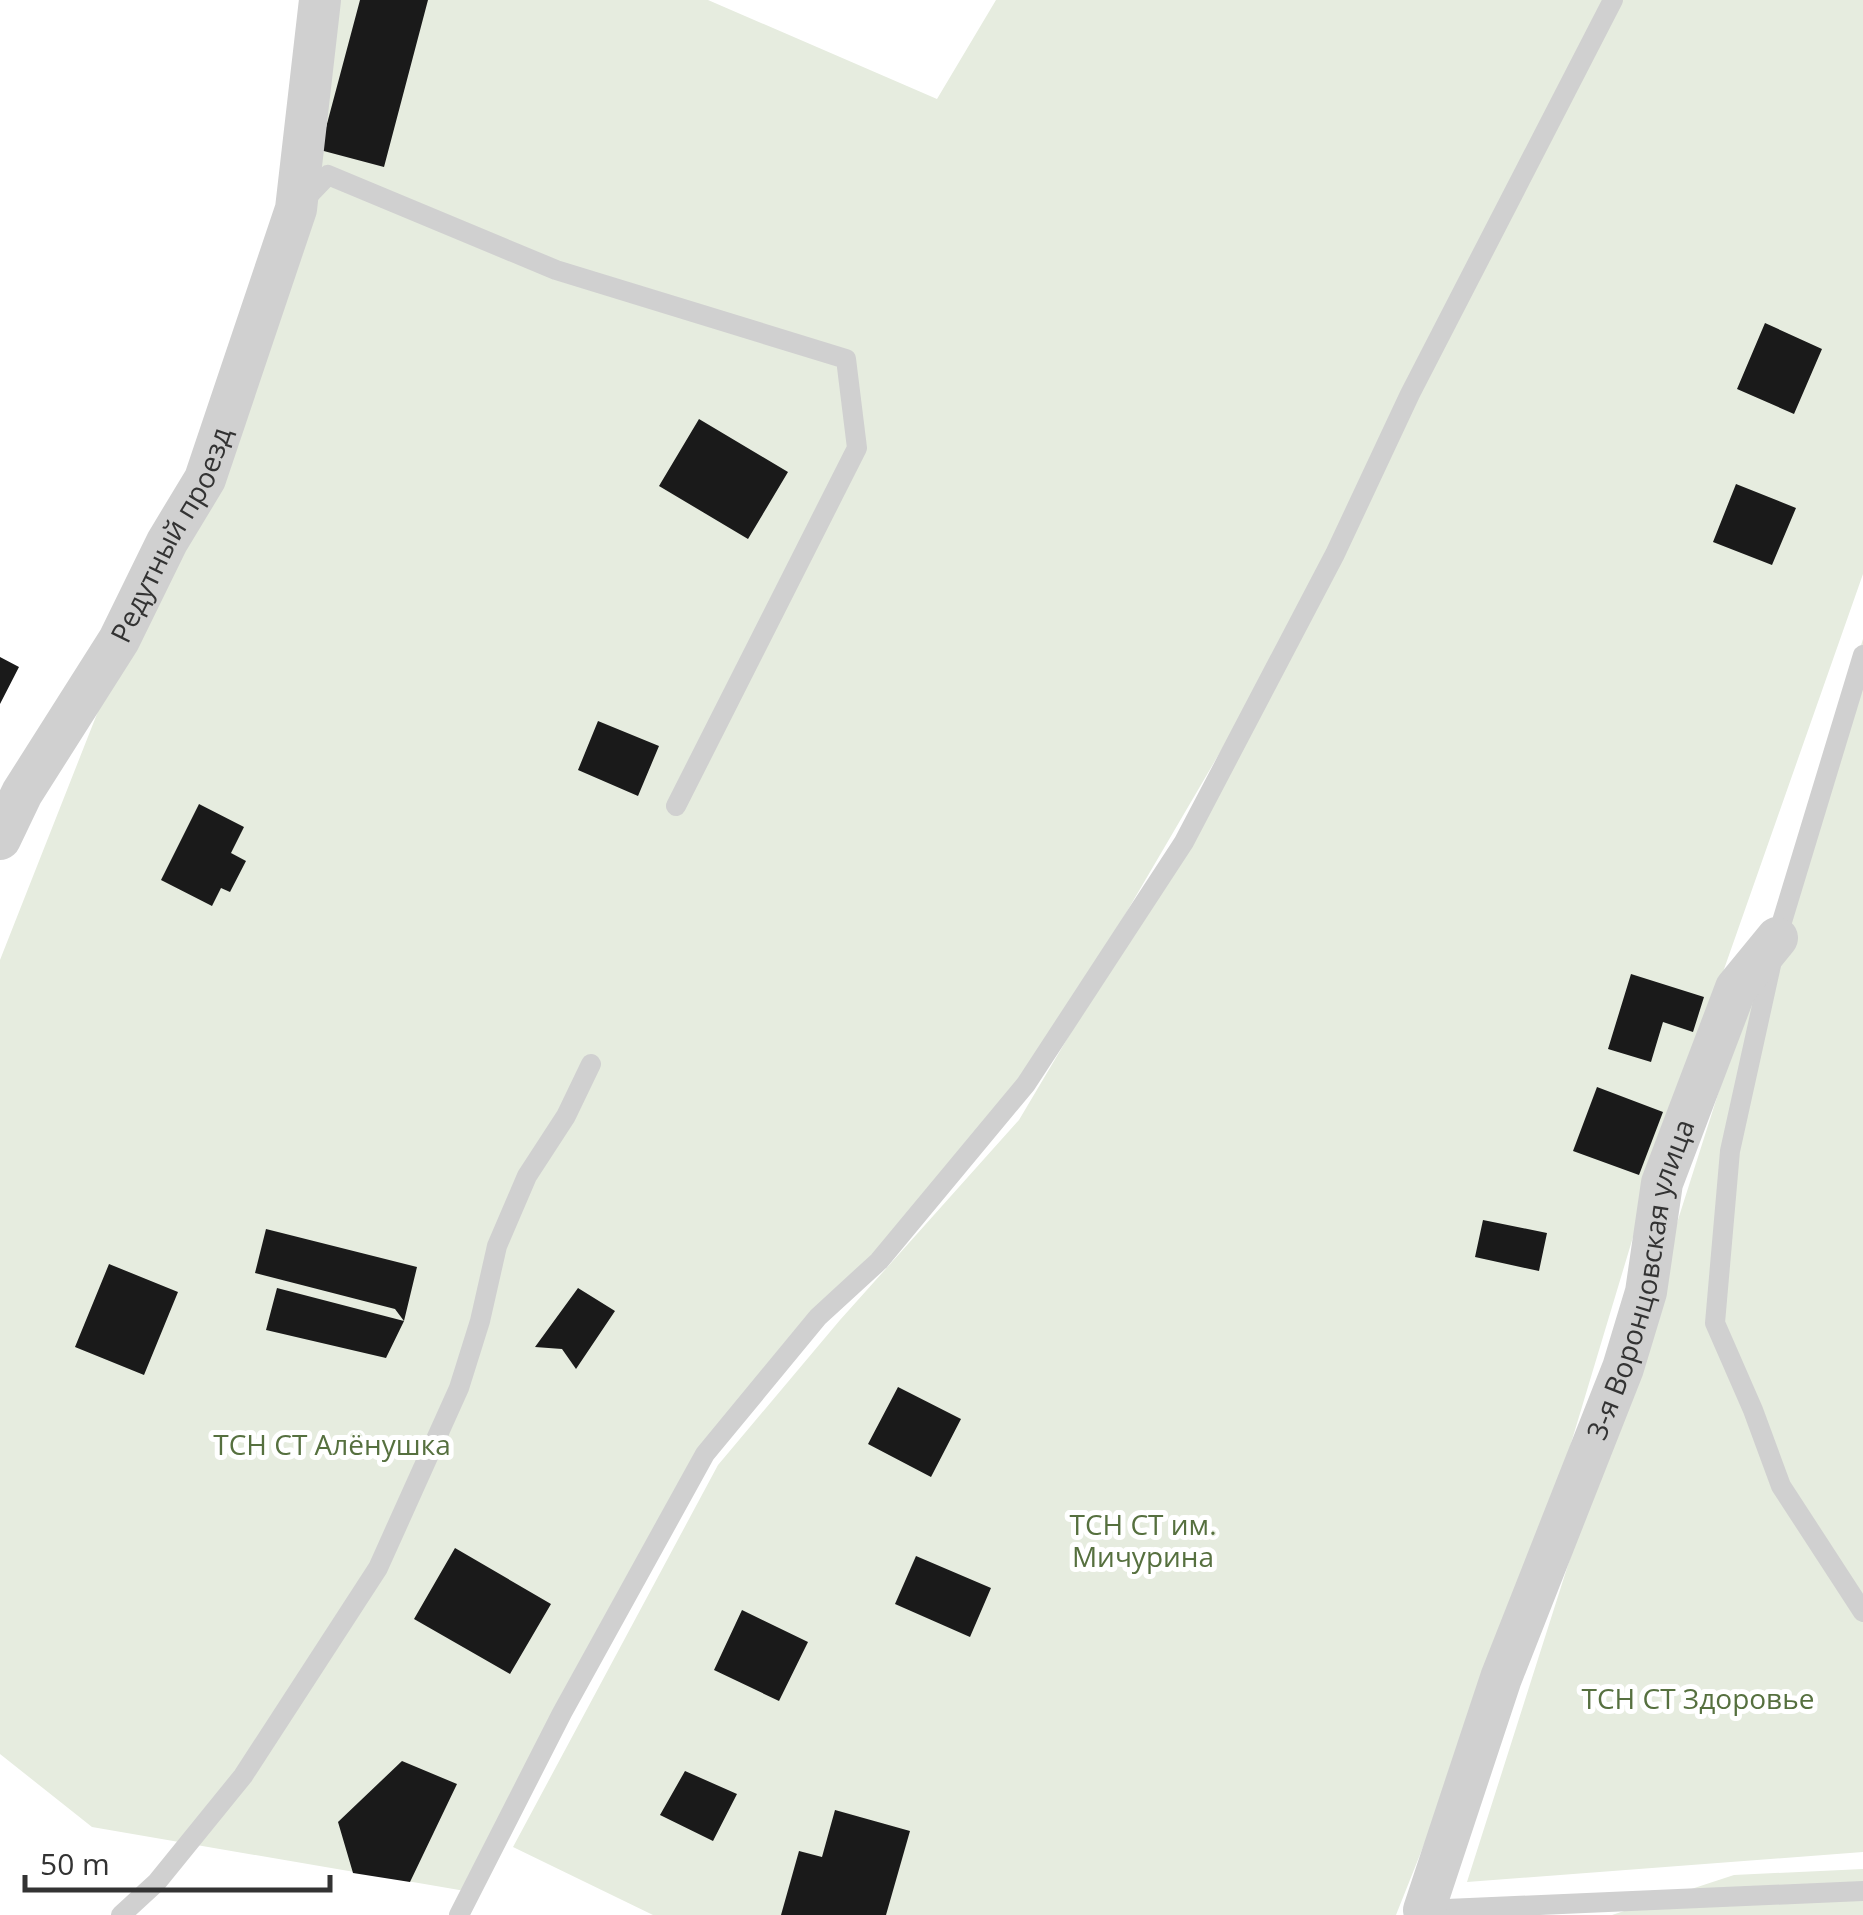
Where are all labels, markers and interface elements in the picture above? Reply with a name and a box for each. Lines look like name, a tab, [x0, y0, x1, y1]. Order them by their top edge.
street label: Редутный проезд	[101, 422, 239, 648]
street label: 3-я Воронцовская улица	[1577, 1113, 1703, 1445]
park label: ТСН СТ Алёнушка	[213, 1425, 451, 1463]
park label: ТСН СТ им. Мичурина	[1070, 1505, 1217, 1575]
park label: ТСН СТ Здоровье	[1582, 1679, 1814, 1717]
scale bar	[25, 1830, 330, 1892]
text: 50 m	[40, 1843, 110, 1884]

